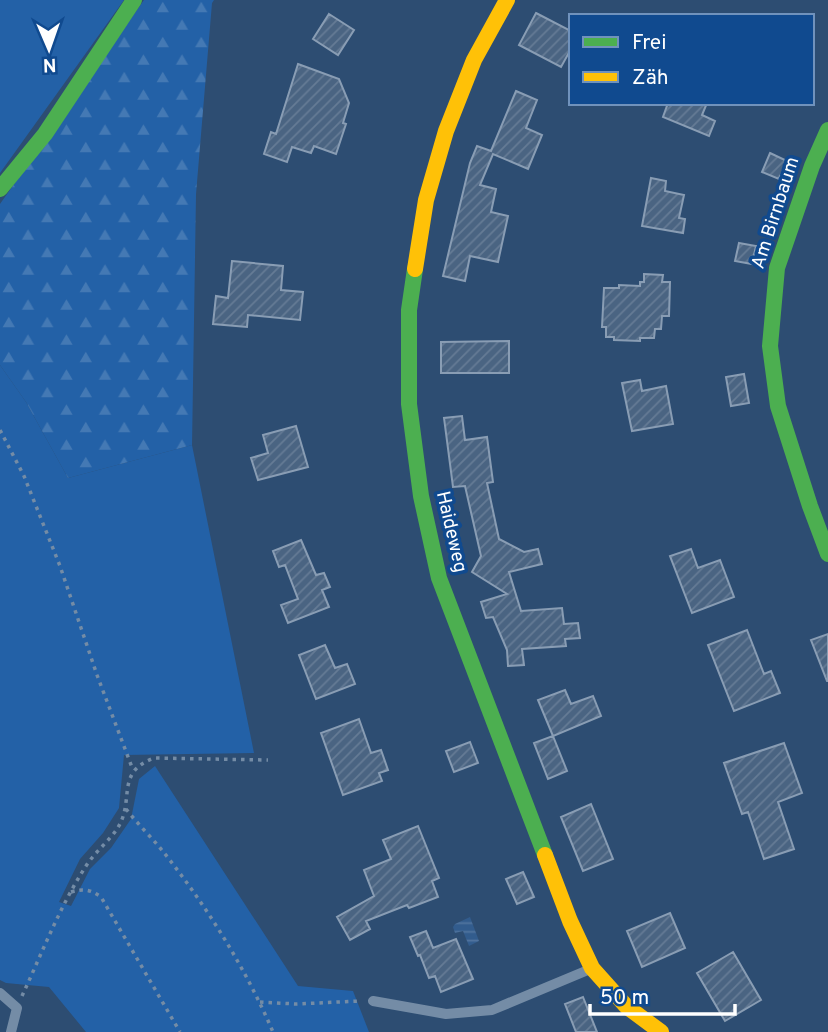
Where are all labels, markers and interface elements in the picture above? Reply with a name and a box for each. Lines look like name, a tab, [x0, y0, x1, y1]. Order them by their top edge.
north arrow	[14, 14, 84, 84]
legend	[569, 14, 814, 105]
text: Frei	[632, 30, 667, 57]
text: N	[42, 52, 57, 76]
text: Zäh	[632, 65, 669, 92]
street label: Am Birnbaum	[747, 154, 805, 272]
street label: Haideweg	[430, 489, 472, 575]
scale bar	[590, 972, 735, 1016]
text: 50 m	[600, 985, 649, 1012]

